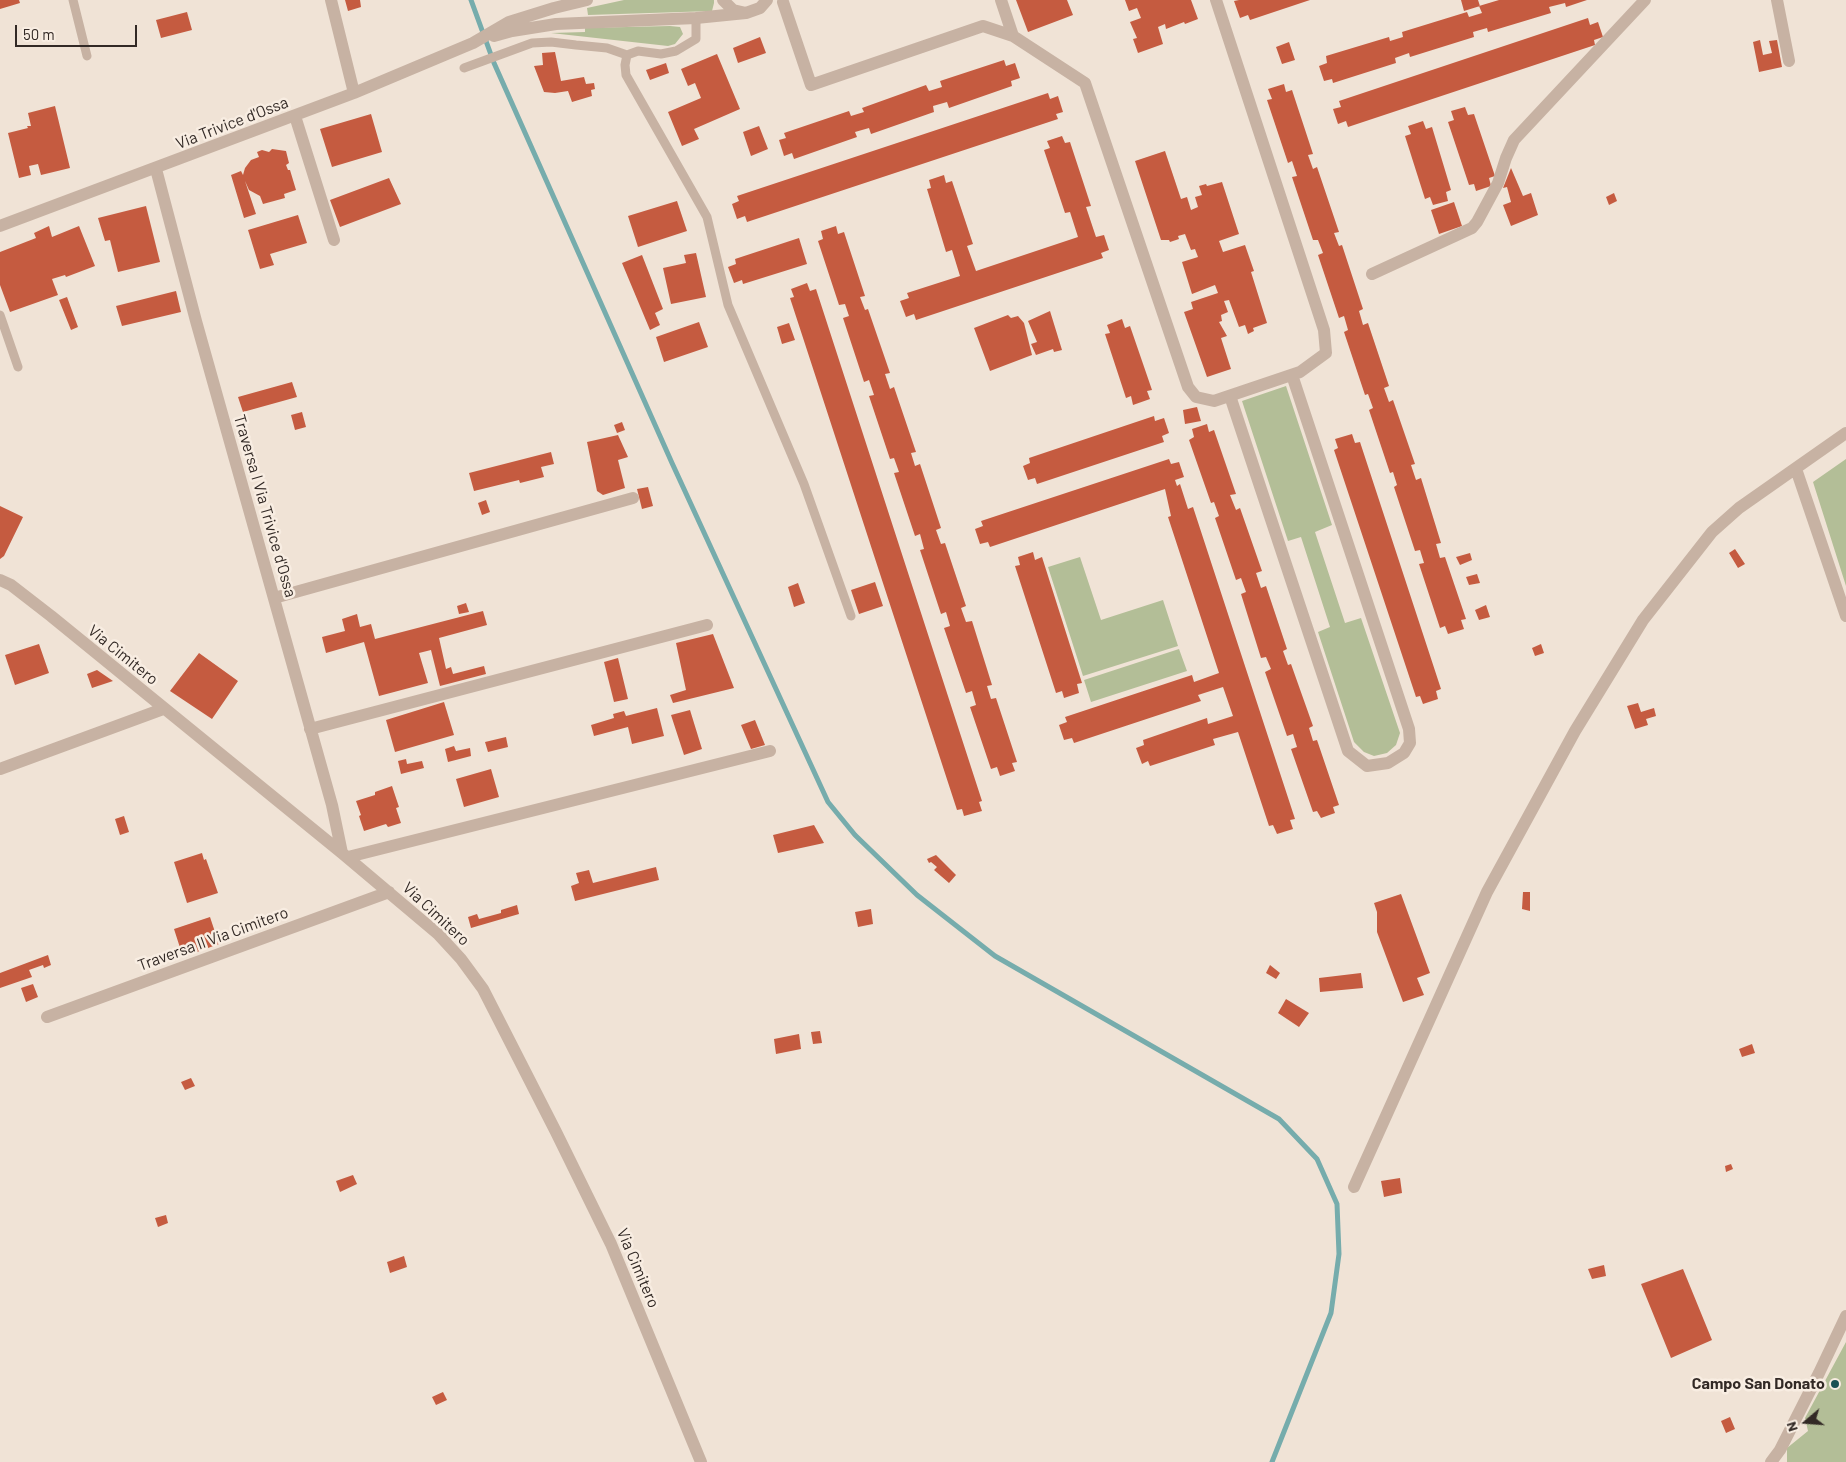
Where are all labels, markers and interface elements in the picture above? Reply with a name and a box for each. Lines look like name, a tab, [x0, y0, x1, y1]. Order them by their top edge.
scale bar	[18, 15, 140, 47]
text: 50 m	[23, 25, 55, 43]
street label: Via Trivice d'Ossa	[173, 93, 291, 153]
street label: Traversa I Via Trivice d'Ossa	[230, 413, 300, 599]
street label: Via Cimitero	[84, 621, 162, 689]
street label: Via Cimitero	[399, 878, 473, 950]
street label: Traversa II Via Cimitero	[135, 903, 291, 975]
street label: Via Cimitero	[613, 1225, 663, 1311]
place label: Campo San Donato	[1692, 1374, 1825, 1394]
marker: Campo San Donato	[1829, 1378, 1841, 1390]
north arrow	[1781, 1397, 1831, 1447]
text: N	[1782, 1420, 1801, 1434]

